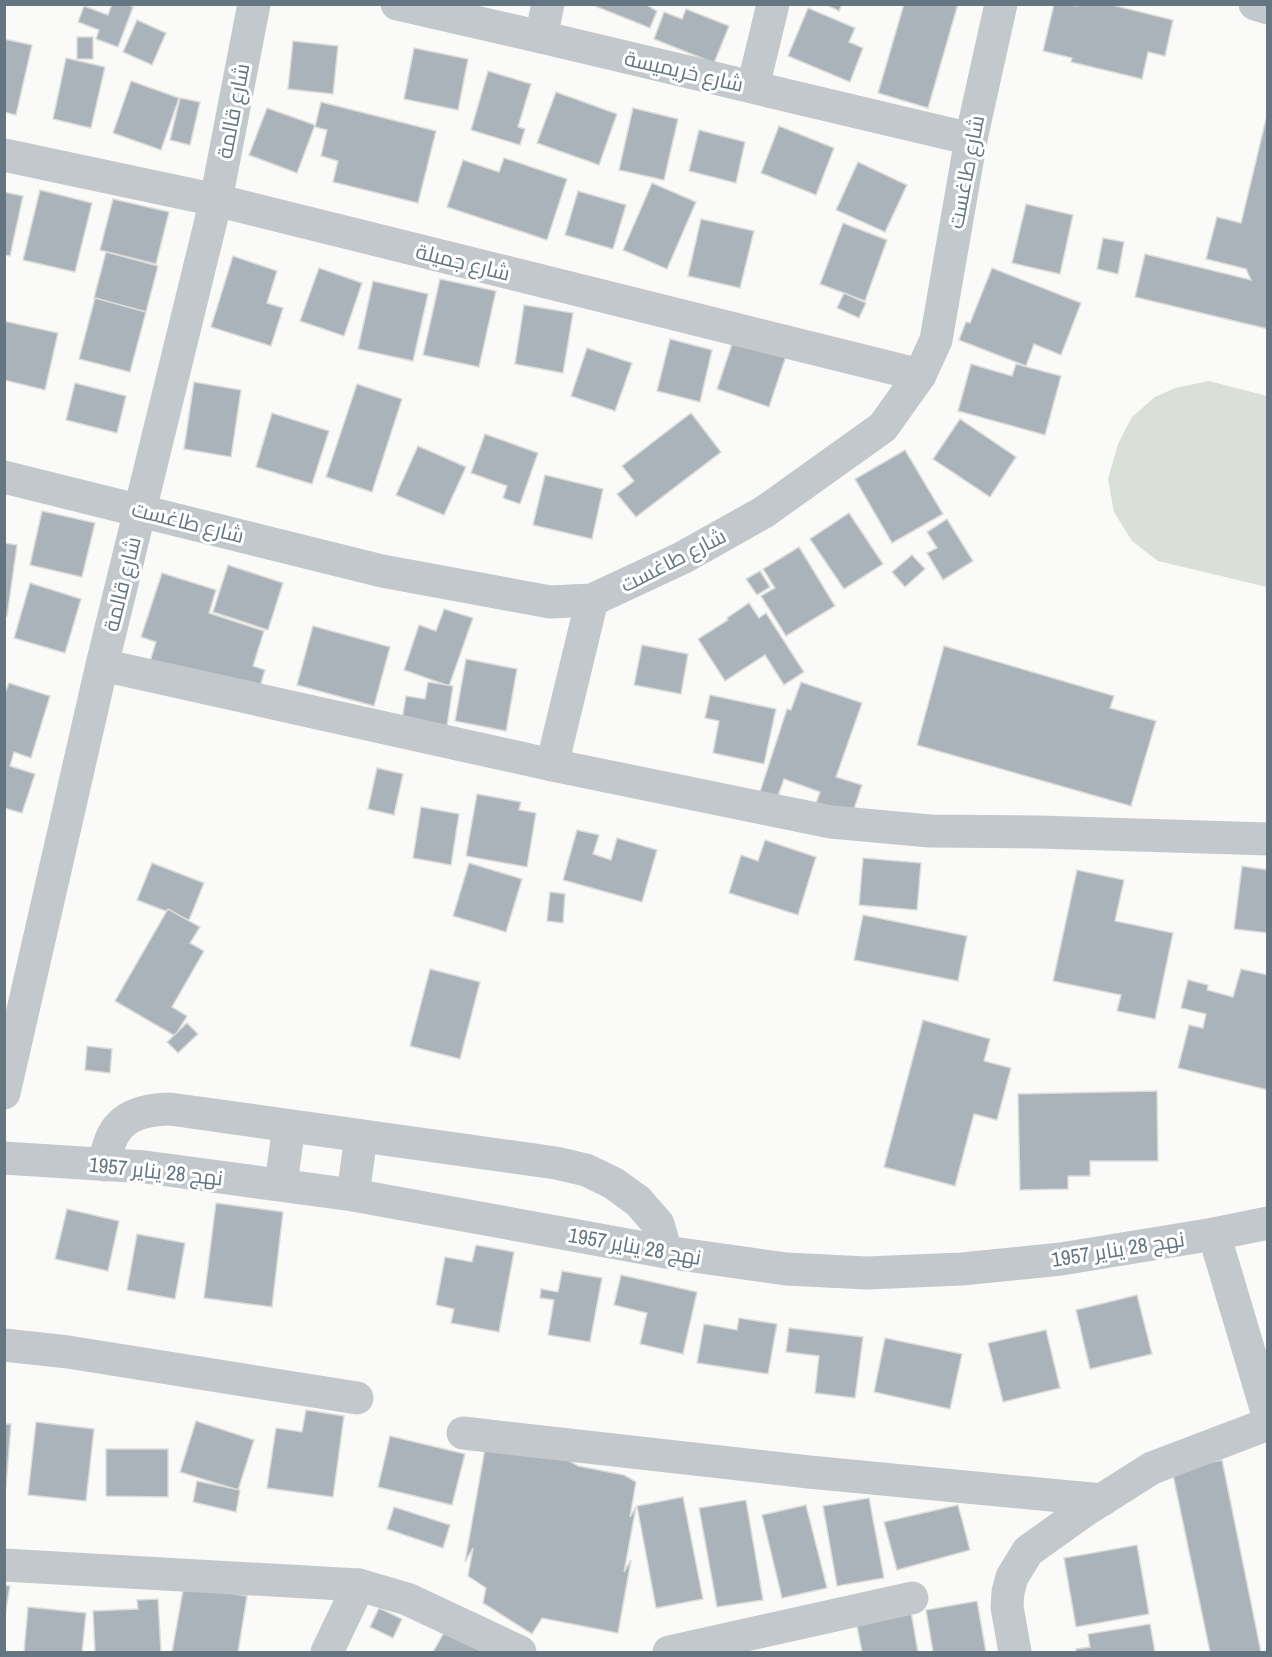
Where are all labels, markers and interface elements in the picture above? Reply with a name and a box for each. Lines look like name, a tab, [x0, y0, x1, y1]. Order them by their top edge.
street label: شارع خريميسة	[622, 43, 746, 99]
street label: شارع قالمة	[210, 61, 256, 161]
street label: شارع طاغست	[941, 113, 991, 231]
street label: شارع جميلة	[413, 236, 513, 288]
street label: شارع طاغست	[129, 494, 247, 550]
street label: شارع طاغست	[615, 521, 731, 599]
street label: شارع قالمة	[96, 534, 148, 634]
street label: نهج 28 يناير 1957	[88, 1150, 224, 1192]
street label: نهج 28 يناير 1957	[566, 1220, 704, 1272]
street label: نهج 28 يناير 1957	[1049, 1224, 1187, 1274]

